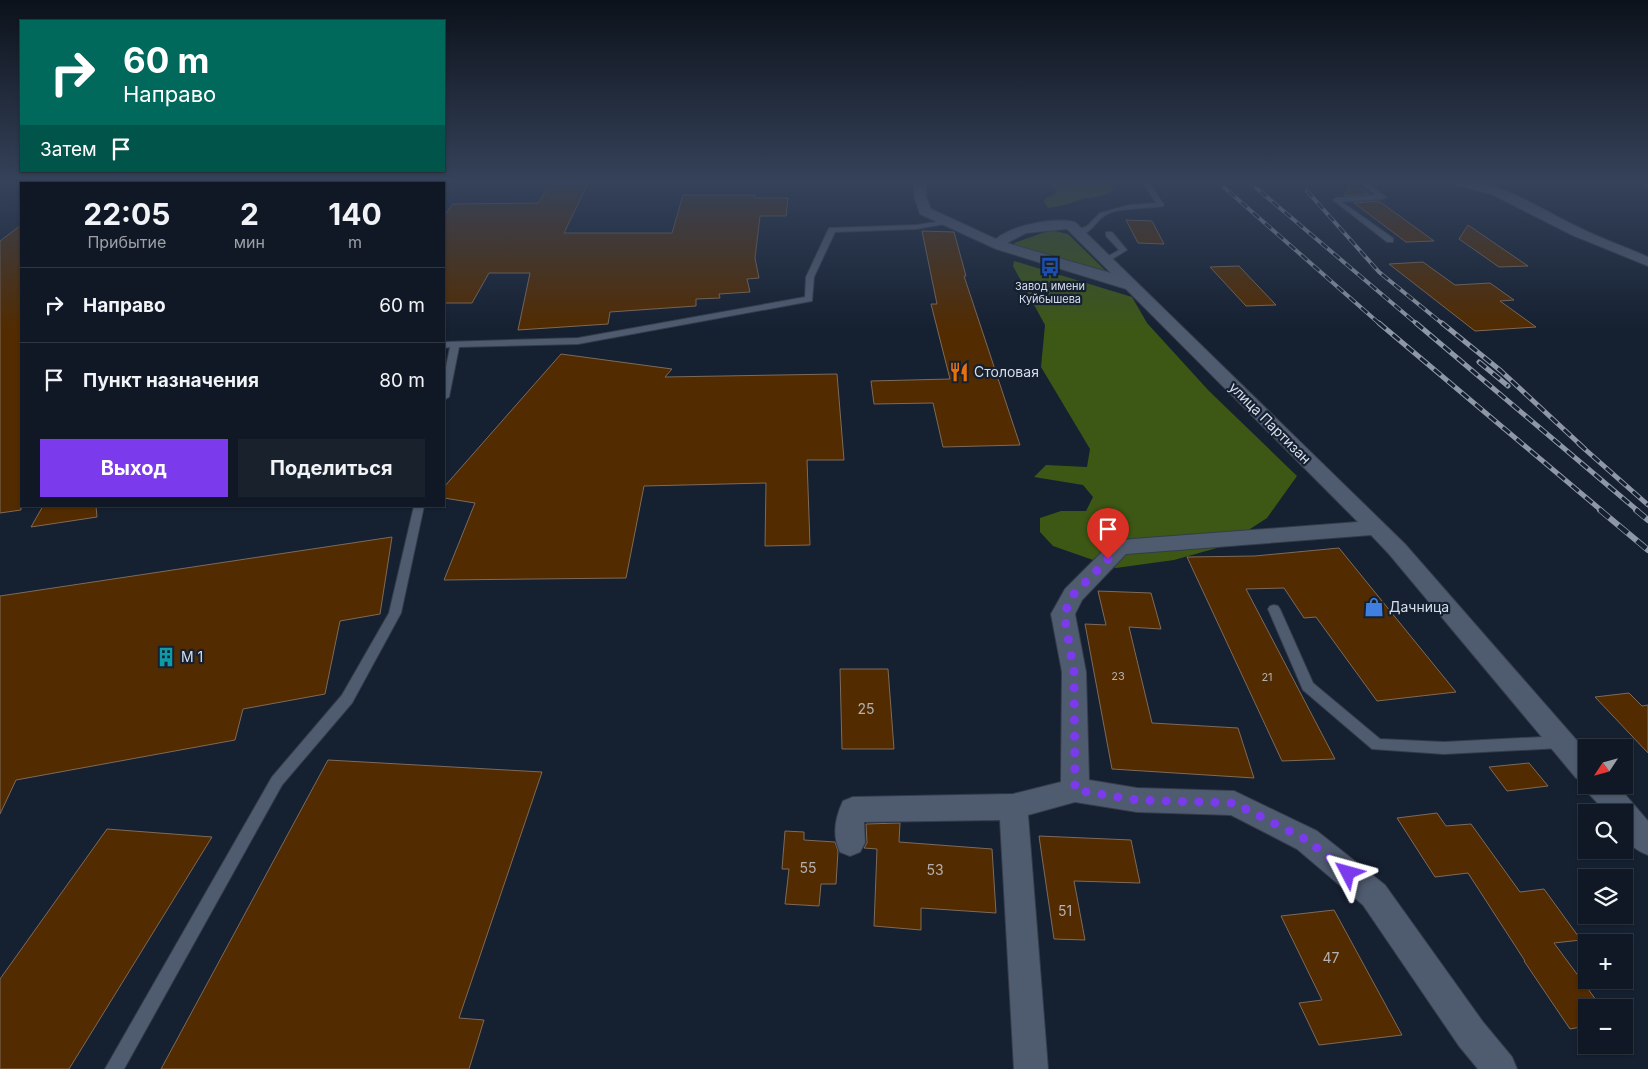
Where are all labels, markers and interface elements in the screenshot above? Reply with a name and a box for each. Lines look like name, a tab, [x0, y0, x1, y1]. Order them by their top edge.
text: 60 m	[123, 39, 210, 81]
icon: right	[40, 40, 105, 105]
text: Направо	[123, 81, 216, 107]
icon: arrive	[107, 135, 135, 163]
text: Затем	[40, 138, 97, 161]
text: 22:05	[83, 196, 170, 232]
text: 2	[240, 196, 259, 232]
text: 140	[328, 196, 382, 232]
text: Прибытие	[87, 232, 166, 252]
text: мин	[234, 232, 265, 252]
text: m	[348, 232, 362, 252]
bus stop icon: Завод имени Куйбышева	[1039, 256, 1061, 278]
place label: Завод имени Куйбышева	[1015, 279, 1085, 306]
icon: right	[40, 291, 68, 319]
text: Направо	[83, 294, 166, 317]
text: 60 m	[379, 294, 425, 317]
restaurant icon: Столовая	[948, 361, 970, 383]
place label: Столовая	[974, 363, 1039, 380]
icon: arrive	[40, 366, 68, 394]
text: Пункт назначения	[83, 369, 259, 392]
text: 80 m	[379, 369, 425, 392]
street label: улица Партизан	[1226, 378, 1315, 467]
button: Выход	[40, 439, 228, 497]
button: Поделиться	[238, 439, 425, 497]
pin	[1087, 508, 1129, 559]
icon: arrive	[1094, 515, 1122, 543]
shop icon: Дачница	[1363, 596, 1385, 618]
place label: Дачница	[1389, 598, 1449, 615]
building icon: M 1	[155, 646, 177, 668]
place label: M 1	[181, 648, 203, 665]
house number: 23	[1111, 669, 1125, 683]
house number: 21	[1261, 670, 1273, 684]
house number: 25	[857, 700, 875, 717]
north arrow	[1578, 739, 1632, 794]
map controls	[1578, 739, 1633, 1054]
button: search	[1578, 804, 1633, 859]
position arrow	[1321, 846, 1373, 898]
house number: 55	[799, 859, 817, 876]
house number: 53	[926, 861, 944, 878]
button: layers	[1578, 869, 1633, 924]
house number: 51	[1058, 902, 1072, 919]
button: +	[1578, 934, 1633, 989]
house number: 47	[1323, 949, 1340, 966]
button: −	[1578, 999, 1633, 1054]

